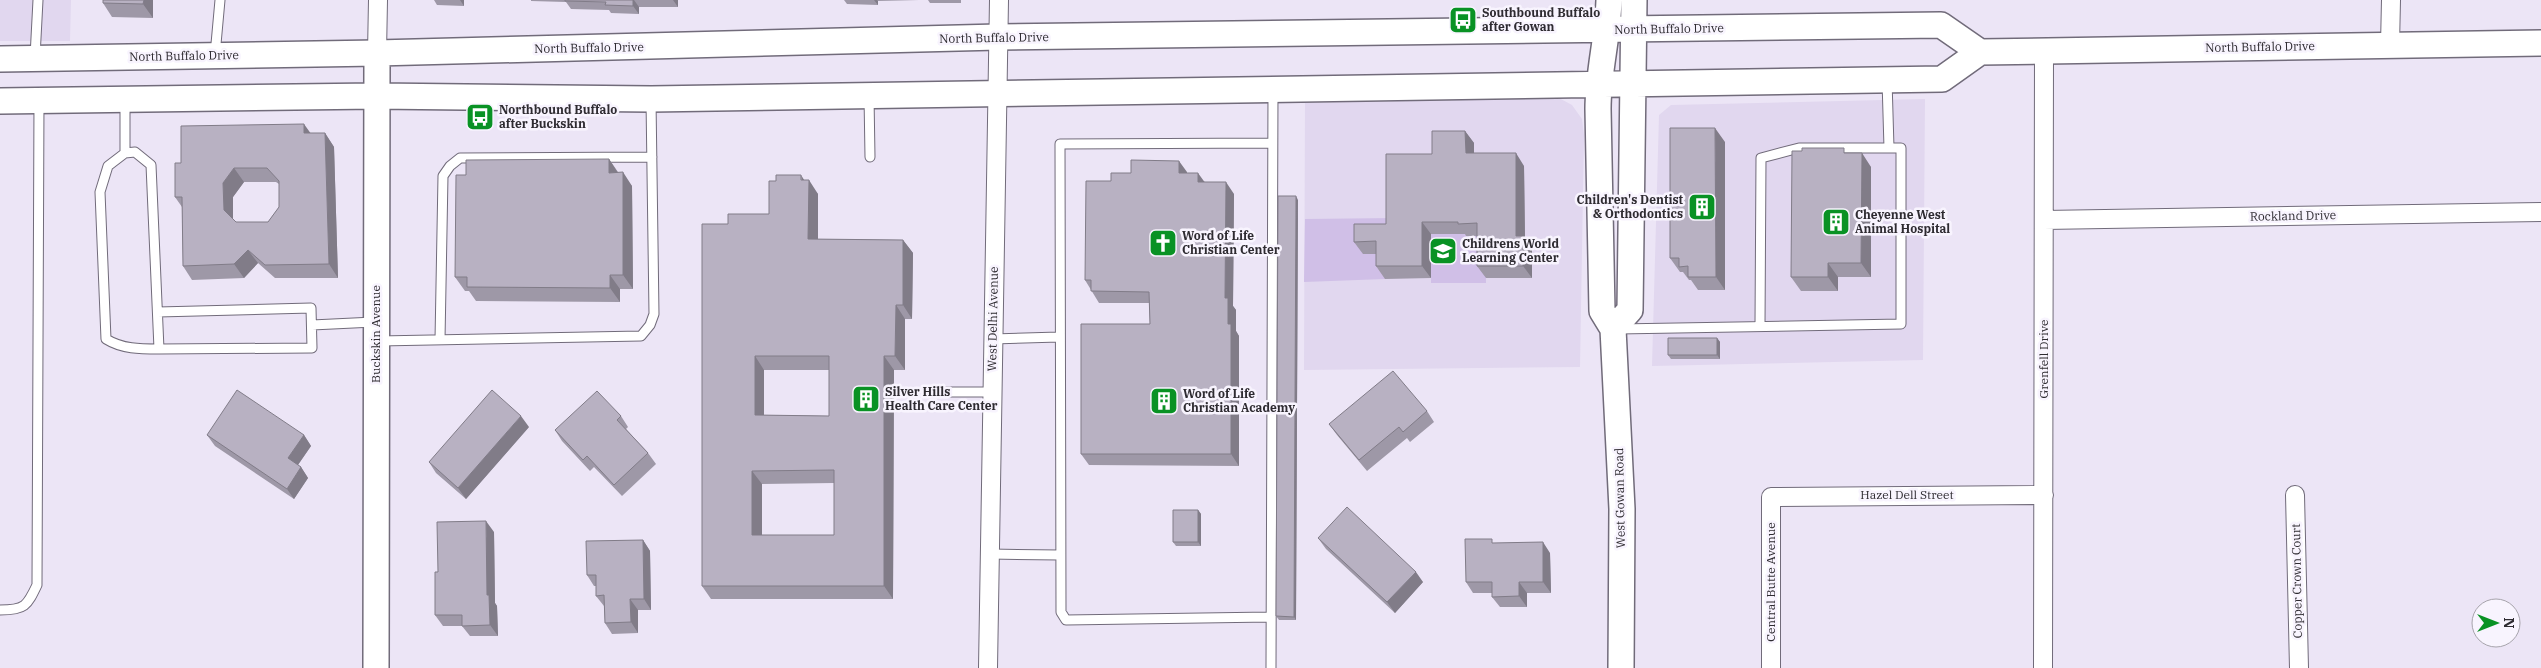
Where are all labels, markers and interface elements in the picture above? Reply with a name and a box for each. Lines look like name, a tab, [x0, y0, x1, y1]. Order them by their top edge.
bus stop icon: Southbound Buffalo after Gowan	[1448, 5, 1478, 35]
place label: Southbound Buffalo after Gowan	[1482, 5, 1600, 34]
street label: North Buffalo Drive	[1614, 20, 1724, 37]
street label: North Buffalo Drive	[939, 29, 1049, 46]
street label: North Buffalo Drive	[2205, 38, 2315, 55]
street label: North Buffalo Drive	[534, 39, 644, 56]
street label: North Buffalo Drive	[129, 47, 239, 64]
bus stop icon: Northbound Buffalo after Buckskin	[465, 102, 495, 132]
place label: Northbound Buffalo after Buckskin	[499, 102, 617, 131]
place label: Children's Dentist & Orthodontics	[1577, 192, 1684, 221]
building icon: Children's Dentist & Orthodontics	[1687, 192, 1717, 222]
building icon: Cheyenne West Animal Hospital	[1821, 207, 1851, 237]
place label: Cheyenne West Animal Hospital	[1855, 207, 1950, 236]
street label: Rockland Drive	[2250, 207, 2336, 224]
church icon: Word of Life Christian Center	[1148, 228, 1178, 258]
place label: Word of Life Christian Center	[1182, 228, 1280, 257]
school or university icon: Childrens World Learning Center	[1428, 236, 1458, 266]
place label: Childrens World Learning Center	[1462, 236, 1559, 265]
street label: West Delhi Avenue	[984, 266, 1001, 372]
street label: Buckskin Avenue	[368, 285, 383, 383]
street label: Grenfell Drive	[2036, 320, 2051, 398]
building icon: Silver Hills Health Care Center	[851, 384, 881, 414]
place label: Silver Hills Health Care Center	[885, 384, 998, 413]
building icon: Word of Life Christian Academy	[1149, 386, 1179, 416]
place label: Word of Life Christian Academy	[1183, 386, 1295, 415]
street label: West Gowan Road	[1611, 448, 1628, 548]
street label: Hazel Dell Street	[1860, 487, 1954, 502]
street label: Central Butte Avenue	[1763, 522, 1778, 642]
street label: Copper Crown Court	[2288, 524, 2305, 638]
north arrow	[2471, 598, 2521, 648]
text: N	[2500, 617, 2518, 629]

